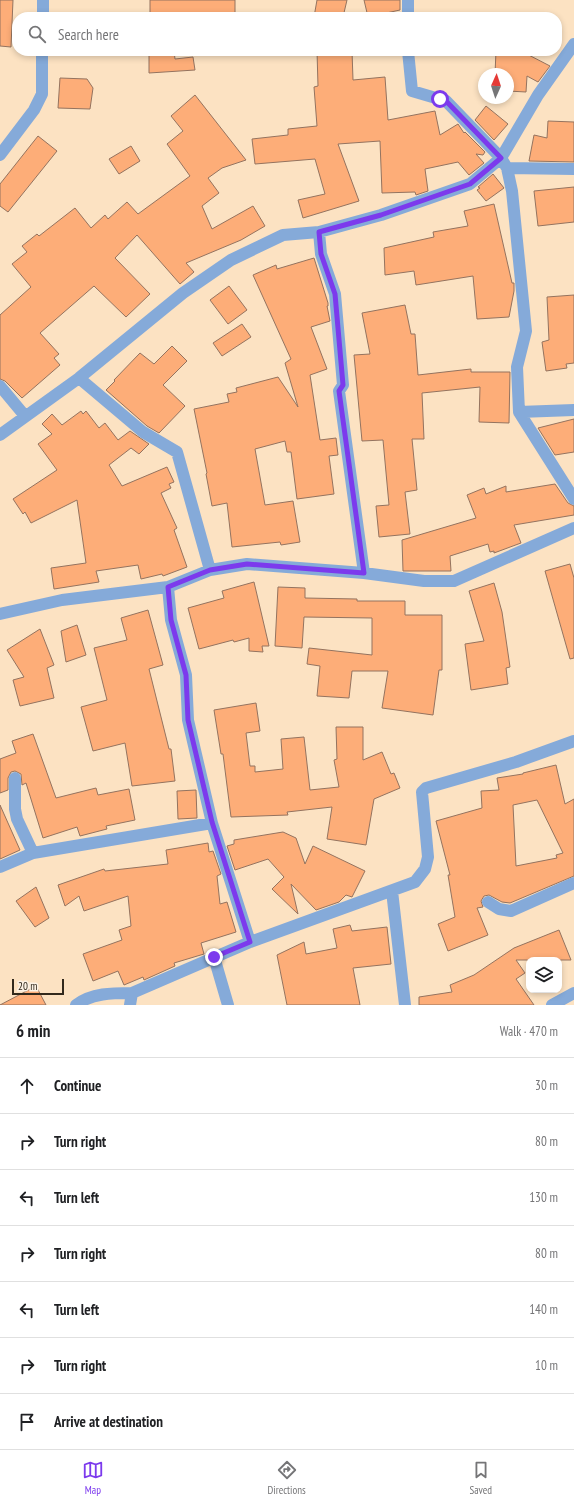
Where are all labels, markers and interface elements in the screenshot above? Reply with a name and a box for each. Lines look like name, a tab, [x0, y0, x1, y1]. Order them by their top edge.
search box	[12, 12, 562, 56]
icon: search	[26, 23, 48, 45]
text: Search here	[58, 25, 119, 44]
north arrow	[478, 68, 514, 104]
route start	[431, 90, 449, 108]
route end	[205, 948, 223, 966]
map controls	[526, 957, 562, 993]
button: layers	[526, 957, 562, 993]
scale bar	[12, 977, 64, 996]
text: 20 m	[18, 979, 37, 993]
text: 6 min	[16, 1020, 50, 1042]
text: Walk · 470 m	[500, 1023, 558, 1040]
icon: ahead	[16, 1075, 38, 1097]
text: Continue	[54, 1076, 101, 1095]
text: 30 m	[535, 1077, 558, 1094]
icon: right	[16, 1131, 38, 1153]
text: Turn right	[54, 1132, 106, 1151]
text: 80 m	[535, 1133, 558, 1150]
icon: left	[16, 1187, 38, 1209]
text: Turn left	[54, 1188, 99, 1207]
text: 130 m	[529, 1189, 558, 1206]
icon: right	[16, 1243, 38, 1265]
text: Turn right	[54, 1244, 106, 1263]
text: 80 m	[535, 1245, 558, 1262]
icon: left	[16, 1299, 38, 1321]
text: Turn left	[54, 1300, 99, 1319]
text: 140 m	[529, 1301, 558, 1318]
icon: right	[16, 1355, 38, 1377]
text: Turn right	[54, 1356, 106, 1375]
text: 10 m	[535, 1357, 558, 1374]
icon: arrive	[16, 1411, 38, 1433]
text: Arrive at destination	[54, 1412, 163, 1431]
tab: Map	[82, 1459, 104, 1497]
tab: Directions	[268, 1459, 306, 1497]
tab: Saved	[469, 1459, 492, 1497]

